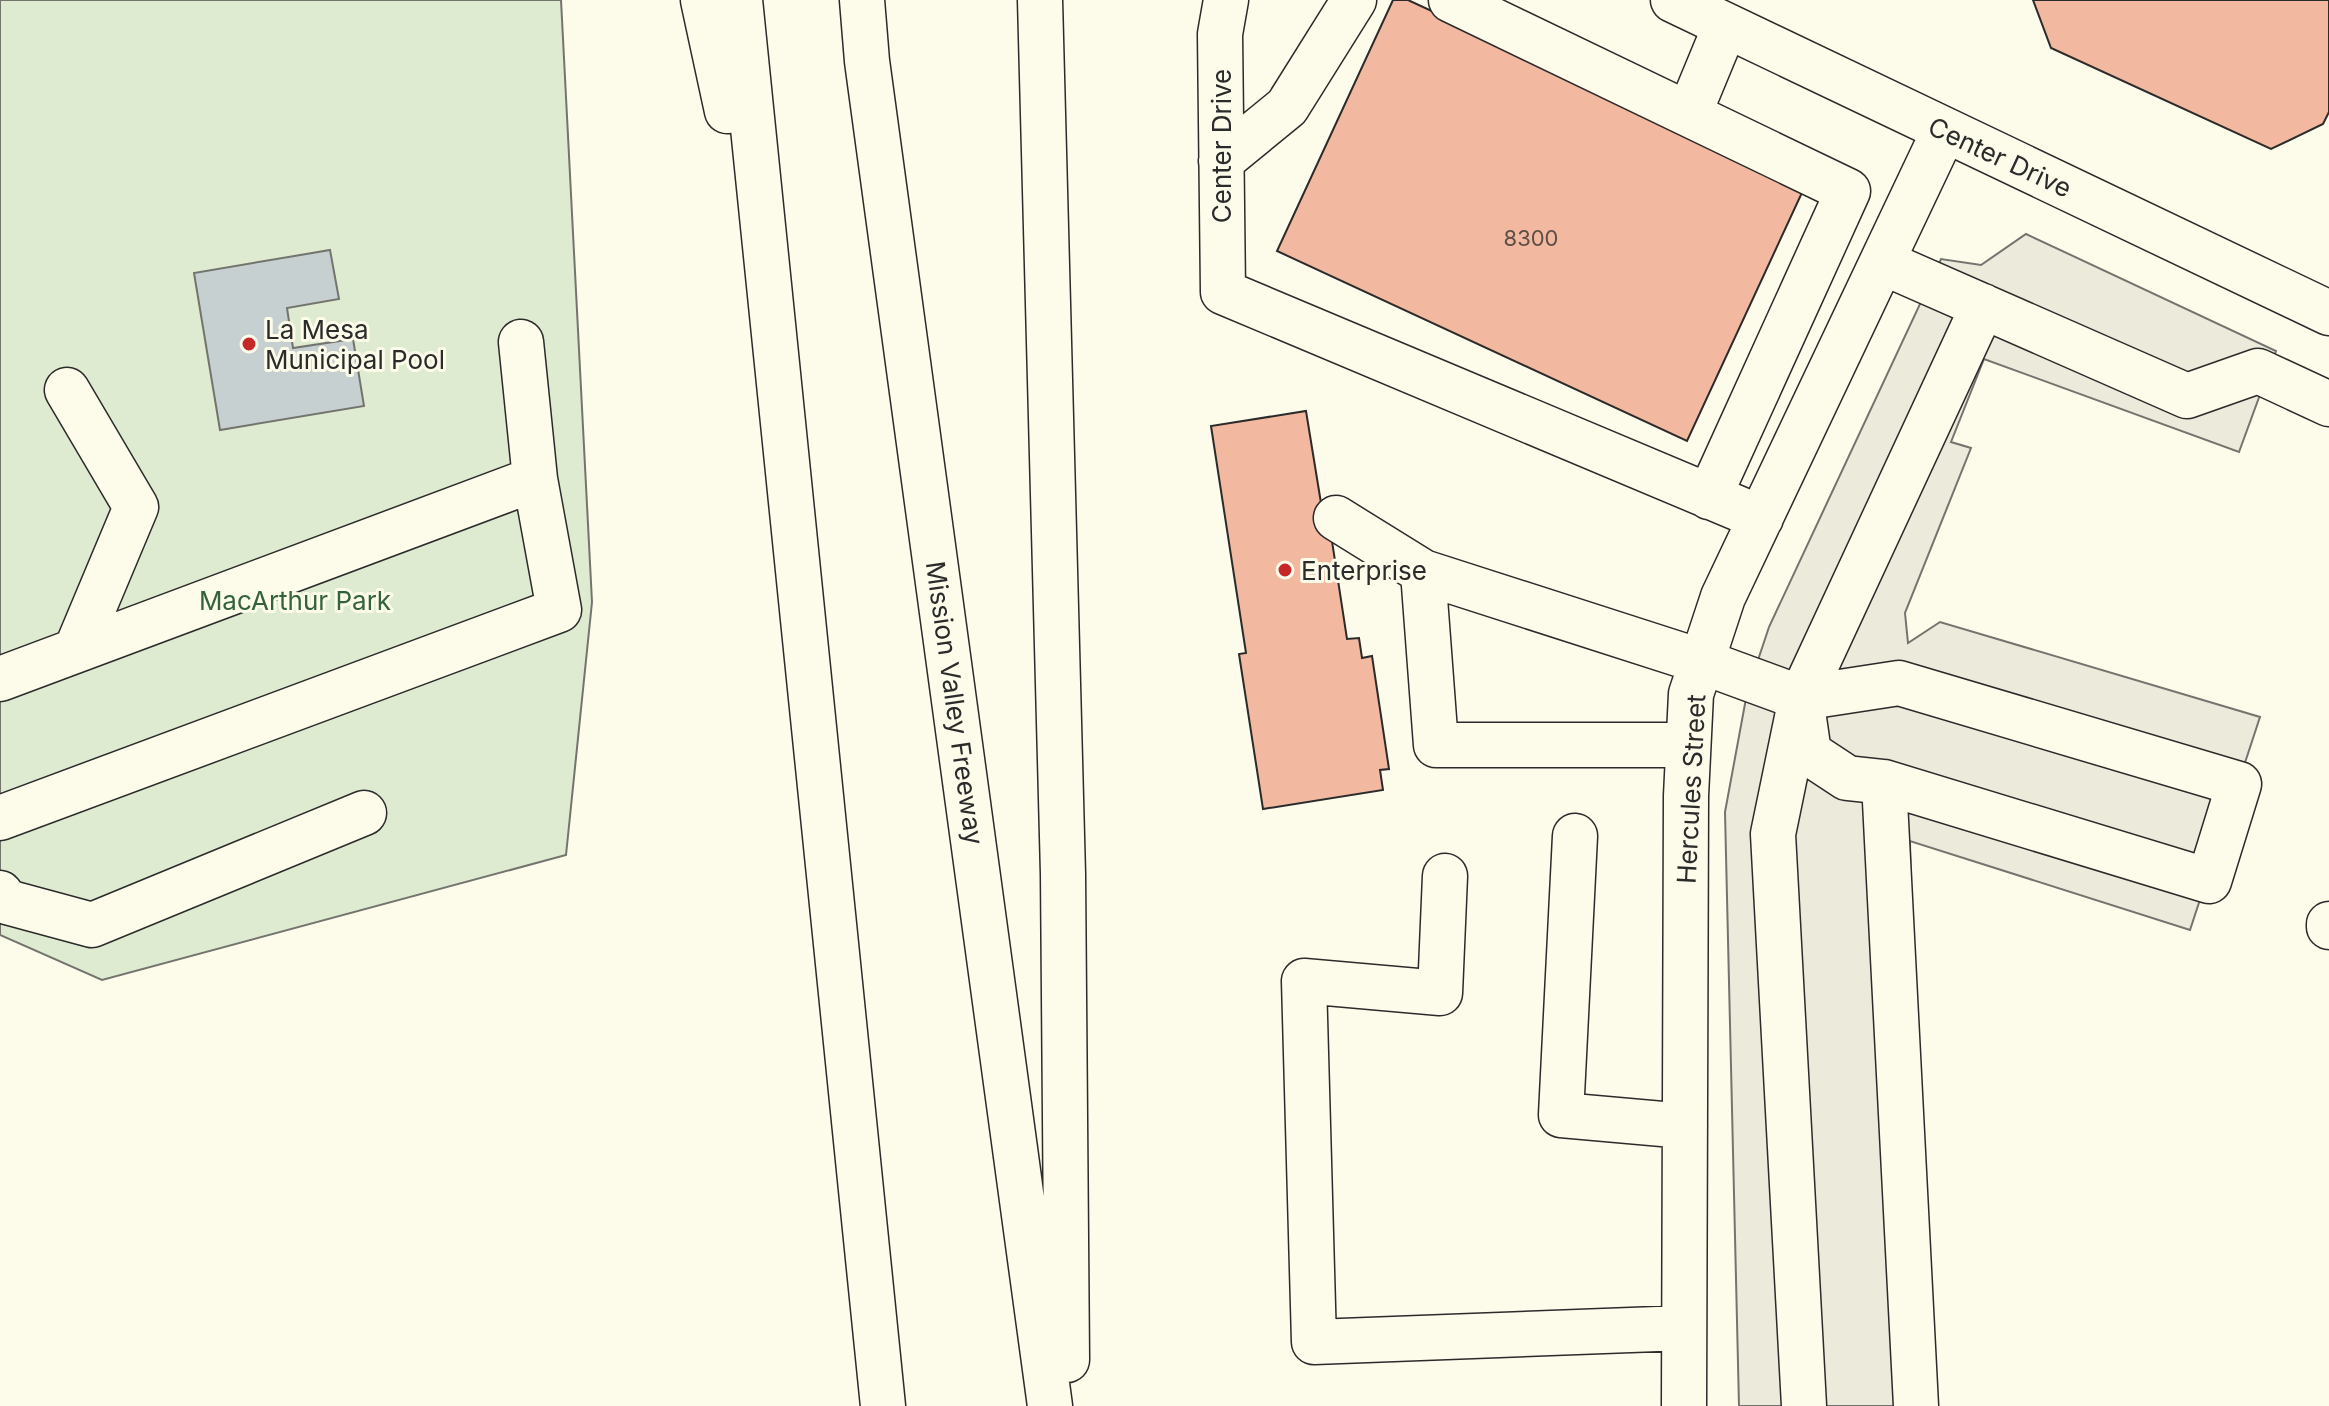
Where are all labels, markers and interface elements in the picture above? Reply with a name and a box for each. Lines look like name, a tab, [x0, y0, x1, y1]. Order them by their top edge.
street label: Center Drive	[1206, 69, 1237, 223]
street label: Center Drive	[1923, 110, 2077, 204]
house number: 8300	[1504, 225, 1558, 251]
place label: La Mesa Municipal Pool	[265, 314, 445, 375]
marker: La Mesa Municipal Pool	[240, 335, 258, 353]
place label: Enterprise	[1301, 555, 1427, 586]
street label: Mission Valley Freeway	[920, 559, 990, 847]
marker: Enterprise	[1276, 561, 1294, 579]
park label: MacArthur Park	[199, 585, 391, 616]
street label: Hercules Street	[1671, 693, 1711, 885]

